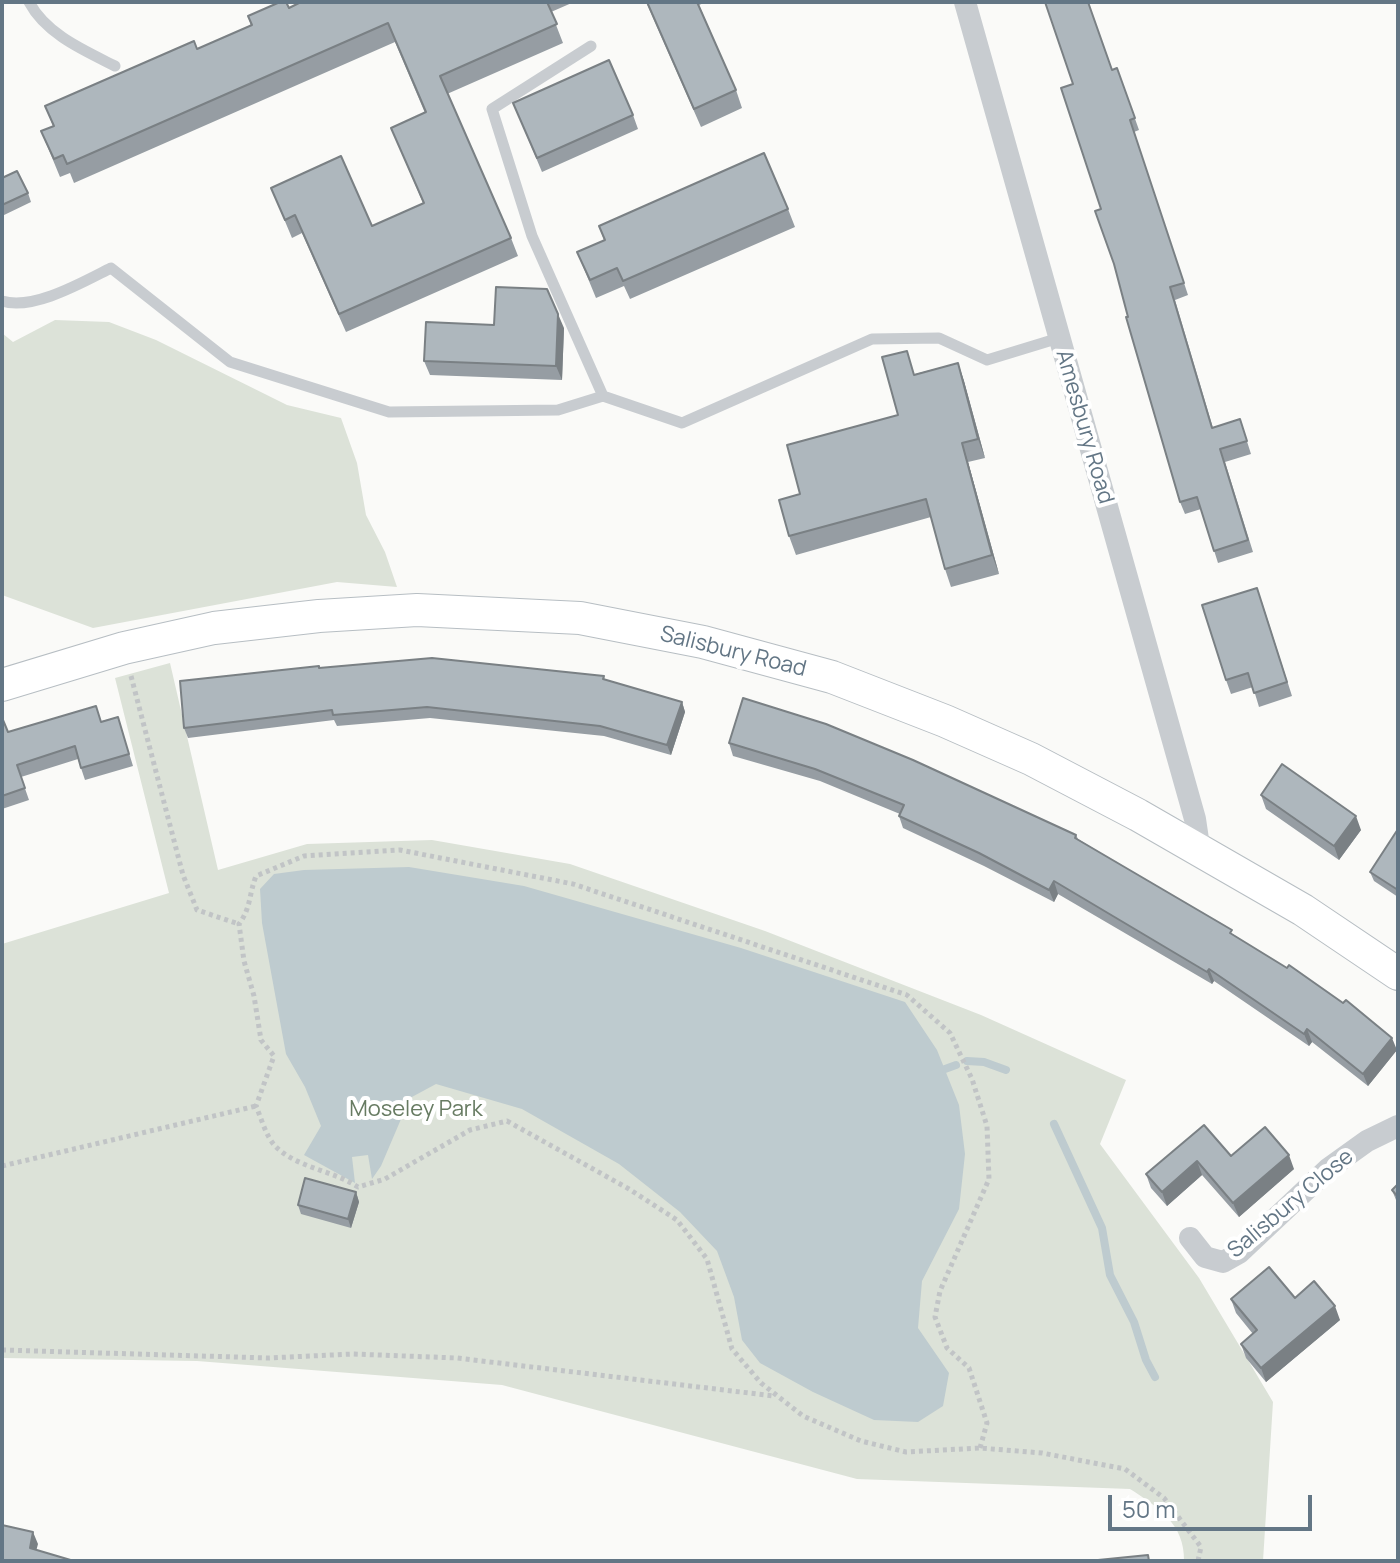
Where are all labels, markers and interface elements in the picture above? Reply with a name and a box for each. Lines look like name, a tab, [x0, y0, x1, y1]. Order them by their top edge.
street label: Amesbury Road	[1049, 347, 1119, 507]
street label: Salisbury Road	[657, 621, 809, 683]
park label: Moseley Park	[349, 1097, 483, 1123]
street label: Salisbury Close	[1223, 1144, 1359, 1264]
scale bar	[1112, 1479, 1316, 1529]
text: 50 m	[1122, 1492, 1176, 1525]

